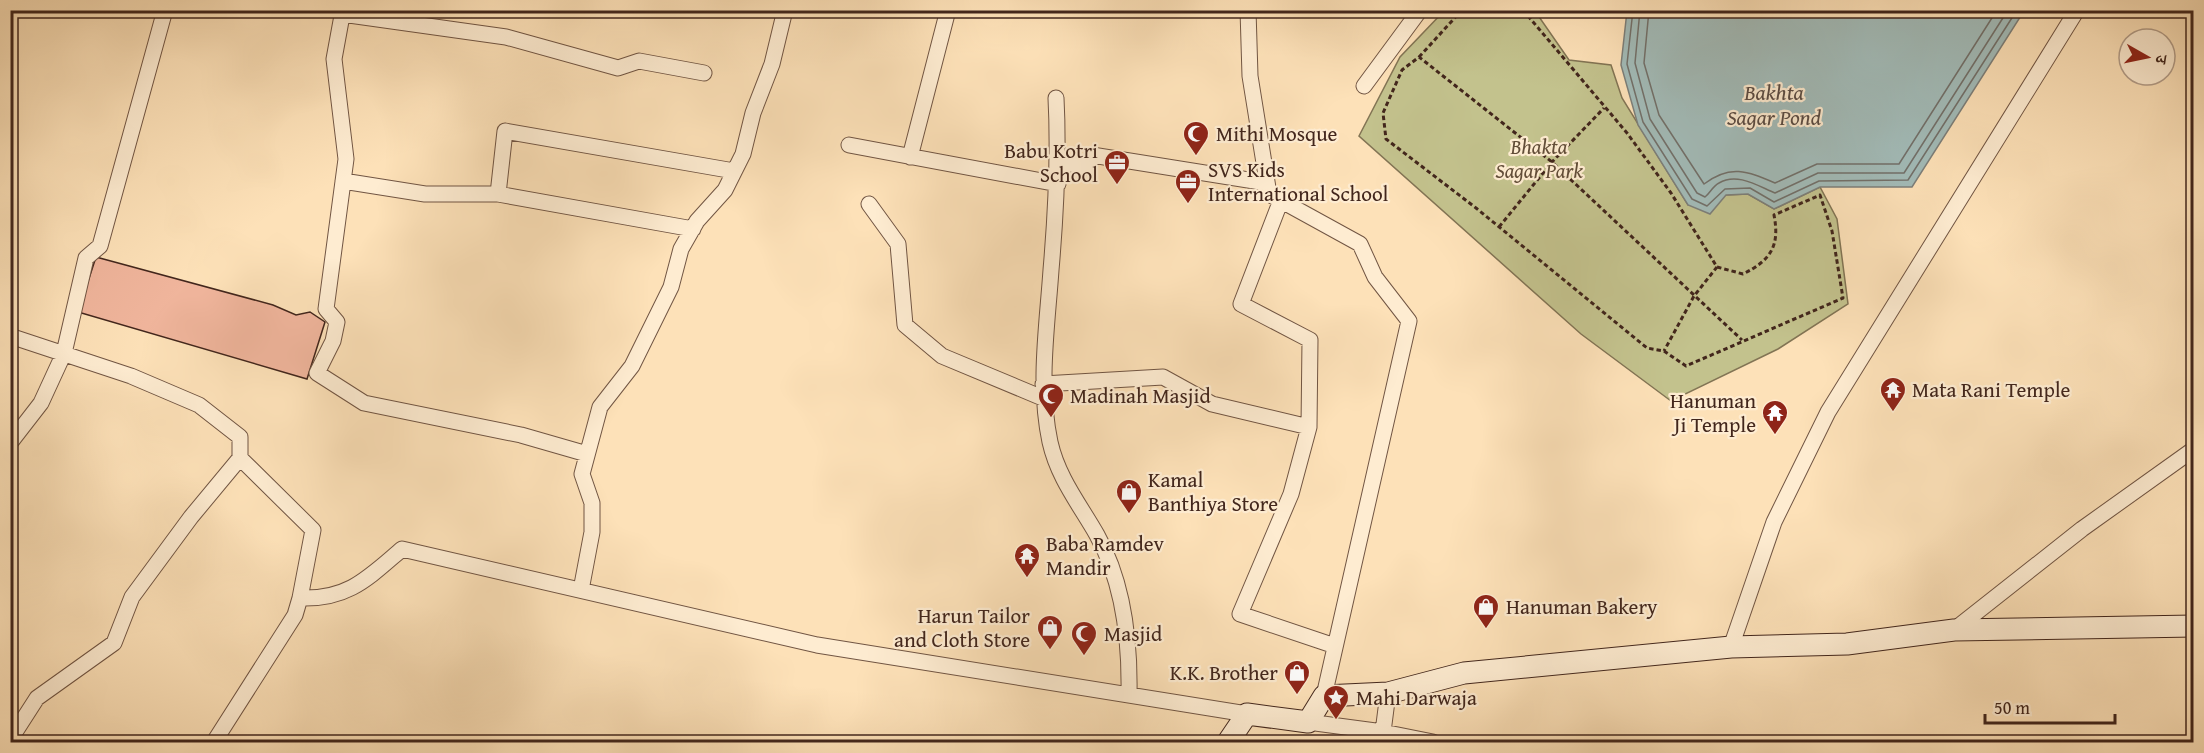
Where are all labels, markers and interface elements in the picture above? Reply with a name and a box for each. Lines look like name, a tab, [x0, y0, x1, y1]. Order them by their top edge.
north arrow	[2117, 27, 2177, 87]
text: उ	[2149, 52, 2174, 67]
water label: Bakhta Sagar Pond	[1727, 76, 1822, 133]
place label: Mithi Mosque	[1216, 118, 1338, 149]
mosque icon: Mithi Mosque	[1181, 119, 1211, 157]
park label: Bhakta Sagar Park	[1495, 131, 1583, 186]
place label: Babu Kotri School	[1004, 135, 1098, 190]
office icon: Babu Kotri School	[1102, 148, 1132, 186]
place label: SVS Kids International School	[1208, 154, 1389, 209]
office icon: SVS Kids International School	[1173, 167, 1203, 205]
place label: Mata Rani Temple	[1912, 374, 2071, 405]
temple icon: Mata Rani Temple	[1878, 375, 1908, 413]
place label: Madinah Masjid	[1070, 380, 1211, 411]
mosque icon: Madinah Masjid	[1036, 381, 1066, 419]
place label: Hanuman Ji Temple	[1670, 385, 1756, 440]
temple icon: Hanuman Ji Temple	[1760, 398, 1790, 436]
place label: Kamal Banthiya Store	[1148, 464, 1278, 519]
shop icon: Kamal Banthiya Store	[1114, 477, 1144, 515]
place label: Baba Ramdev Mandir	[1046, 528, 1164, 583]
temple icon: Baba Ramdev Mandir	[1012, 541, 1042, 579]
place label: Hanuman Bakery	[1506, 591, 1658, 622]
shop icon: Hanuman Bakery	[1471, 592, 1501, 630]
place label: Harun Tailor and Cloth Store	[894, 600, 1030, 655]
shop icon: Harun Tailor and Cloth Store	[1035, 613, 1065, 651]
place label: Masjid	[1104, 618, 1163, 649]
mosque icon: Masjid	[1069, 619, 1099, 657]
place label: K.K. Brother	[1170, 657, 1278, 688]
shop icon: K.K. Brother	[1282, 658, 1312, 696]
place label: Mahi Darwaja	[1356, 682, 1477, 713]
place icon: Mahi Darwaja	[1321, 683, 1351, 721]
scale bar	[1985, 687, 2116, 725]
text: 50 m	[1994, 694, 2030, 721]

